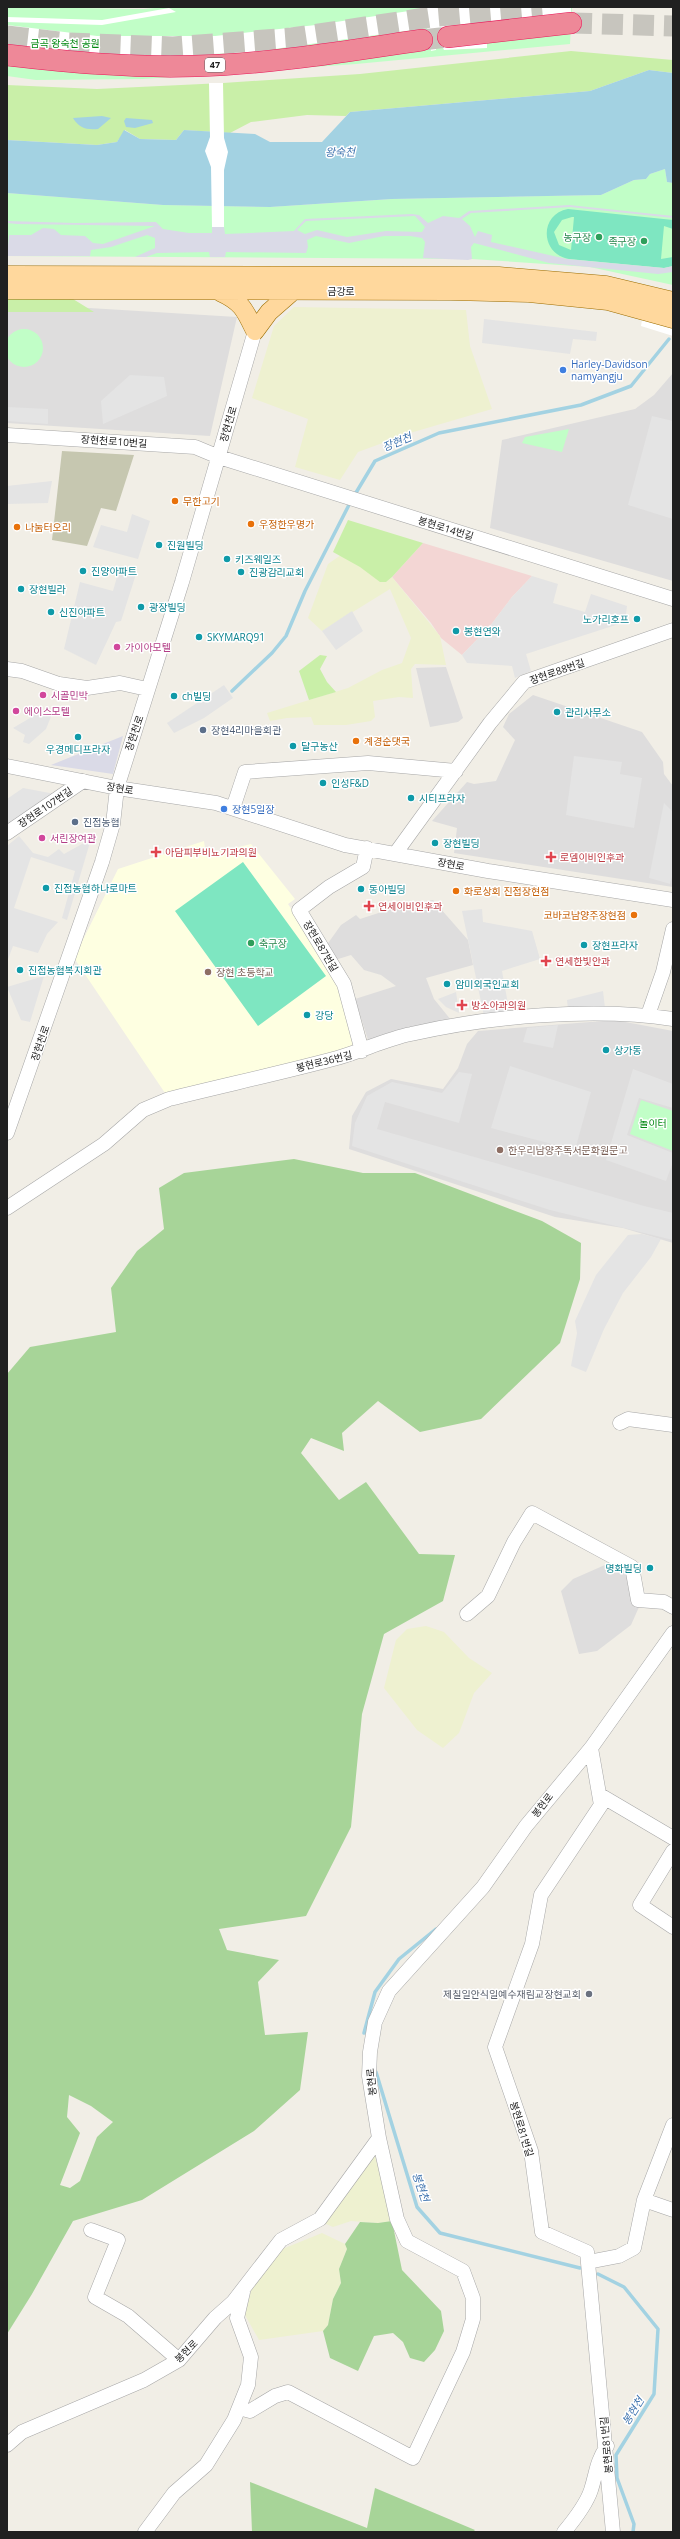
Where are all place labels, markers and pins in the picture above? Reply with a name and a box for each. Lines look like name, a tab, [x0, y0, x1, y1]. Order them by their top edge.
place label: 농구장	[563, 230, 591, 244]
marker: 농구장	[594, 232, 604, 242]
place label: 족구장	[608, 234, 636, 248]
marker: 족구장	[639, 236, 649, 246]
place label: Harley-Davidson namyangju	[571, 357, 648, 383]
marker: Harley-Davidson namyangju	[558, 365, 568, 375]
place label: 무한고기	[183, 494, 220, 508]
marker: 무한고기	[170, 496, 180, 506]
place label: 우정한우명가	[259, 517, 314, 531]
marker: 우정한우명가	[246, 519, 256, 529]
place label: 나눔터오리	[25, 520, 71, 534]
marker: 나눔터오리	[12, 522, 22, 532]
place label: 진원빌딩	[167, 538, 204, 552]
marker: 진원빌딩	[154, 540, 164, 550]
place label: 키즈웨일즈	[235, 552, 281, 566]
marker: 키즈웨일즈	[222, 554, 232, 564]
place label: 진양아파트	[91, 564, 137, 578]
place label: 진광감리교회	[249, 565, 304, 579]
marker: 진양아파트	[78, 566, 88, 576]
marker: 진광감리교회	[236, 567, 246, 577]
place label: 장현빌라	[29, 582, 67, 596]
marker: 장현빌라	[16, 584, 26, 594]
place label: 광장빌딩	[149, 600, 186, 614]
marker: 광장빌딩	[136, 602, 146, 612]
place label: 신진아파트	[59, 605, 105, 619]
marker: 신진아파트	[46, 607, 56, 617]
place label: 노가리호프	[583, 612, 629, 626]
marker: 노가리호프	[632, 614, 642, 624]
place label: 봉현연와	[464, 624, 501, 638]
marker: 봉현연와	[451, 626, 461, 636]
place label: SKYMARQ91	[207, 630, 265, 644]
marker: SKYMARQ91	[194, 632, 204, 642]
place label: 가이아모텔	[125, 640, 171, 654]
marker: 가이아모텔	[112, 642, 122, 652]
place label: 시골민박	[51, 688, 89, 702]
place label: ch빌딩	[182, 689, 211, 703]
marker: 시골민박	[38, 690, 48, 700]
marker: ch빌딩	[169, 691, 179, 701]
place label: 에이스모텔	[24, 704, 70, 718]
place label: 관리사무소	[565, 705, 611, 719]
marker: 에이스모텔	[11, 706, 21, 716]
marker: 관리사무소	[552, 707, 562, 717]
place label: 장현4리마을회관	[211, 723, 282, 737]
marker: 장현4리마을회관	[198, 725, 208, 735]
marker: 우경메디프라자	[73, 732, 83, 742]
place label: 계경순댓국	[364, 734, 410, 748]
marker: 계경순댓국	[351, 736, 361, 746]
place label: 달구농산	[301, 739, 338, 753]
marker: 달구농산	[288, 741, 298, 751]
place label: 우경메디프라자	[46, 742, 111, 756]
place label: 인성F&D	[331, 776, 369, 790]
marker: 인성F&D	[318, 778, 328, 788]
place label: 시티프라자	[419, 791, 466, 805]
marker: 시티프라자	[406, 793, 416, 803]
place label: 장현5일장	[232, 802, 275, 816]
marker: 장현5일장	[219, 804, 229, 814]
place label: 진접농협	[83, 815, 120, 829]
marker: 진접농협	[70, 817, 80, 827]
place label: 서린장여관	[50, 831, 97, 845]
marker: 서린장여관	[37, 833, 47, 843]
place label: 장현빌딩	[443, 836, 480, 850]
marker: 장현빌딩	[430, 838, 440, 848]
place label: 아담피부비뇨기과의원	[165, 845, 257, 859]
marker: 아담피부비뇨기과의원	[150, 846, 162, 858]
place label: 로뎀이비인후과	[560, 850, 624, 864]
marker: 로뎀이비인후과	[545, 851, 557, 863]
place label: 진접농협하나로마트	[54, 881, 137, 895]
place label: 동아빌딩	[369, 882, 406, 896]
marker: 진접농협하나로마트	[41, 883, 51, 893]
marker: 동아빌딩	[356, 884, 366, 894]
place label: 화로상회 진접장현점	[464, 884, 549, 898]
marker: 화로상회 진접장현점	[451, 886, 461, 896]
place label: 연세이비인후과	[378, 899, 442, 913]
marker: 연세이비인후과	[363, 900, 375, 912]
place label: 코바코남양주장현점	[543, 908, 626, 922]
marker: 코바코남양주장현점	[629, 910, 639, 920]
place label: 축구장	[259, 936, 287, 950]
marker: 축구장	[246, 938, 256, 948]
place label: 장현프라자	[592, 938, 639, 952]
marker: 장현프라자	[579, 940, 589, 950]
place label: 연세한빛안과	[555, 954, 610, 968]
marker: 연세한빛안과	[540, 955, 552, 967]
place label: 진접농협복지회관	[28, 963, 102, 977]
marker: 진접농협복지회관	[15, 965, 25, 975]
place label: 장현 초등학교	[216, 965, 274, 979]
marker: 장현 초등학교	[203, 967, 213, 977]
place label: 암미외국인교회	[455, 977, 519, 991]
marker: 암미외국인교회	[442, 979, 452, 989]
place label: 방소아과의원	[471, 998, 526, 1012]
marker: 방소아과의원	[456, 999, 468, 1011]
place label: 강당	[315, 1008, 333, 1022]
marker: 강당	[302, 1010, 312, 1020]
place label: 상가동	[614, 1043, 642, 1057]
marker: 상가동	[601, 1045, 611, 1055]
place label: 한우리남양주독서문화원문고	[508, 1143, 628, 1157]
marker: 한우리남양주독서문화원문고	[495, 1145, 505, 1155]
place label: 명화빌딩	[605, 1561, 642, 1575]
marker: 명화빌딩	[645, 1563, 655, 1573]
place label: 제칠일안식일예수재림교장현교회	[443, 1987, 581, 2001]
marker: 제칠일안식일예수재림교장현교회	[584, 1989, 594, 1999]

